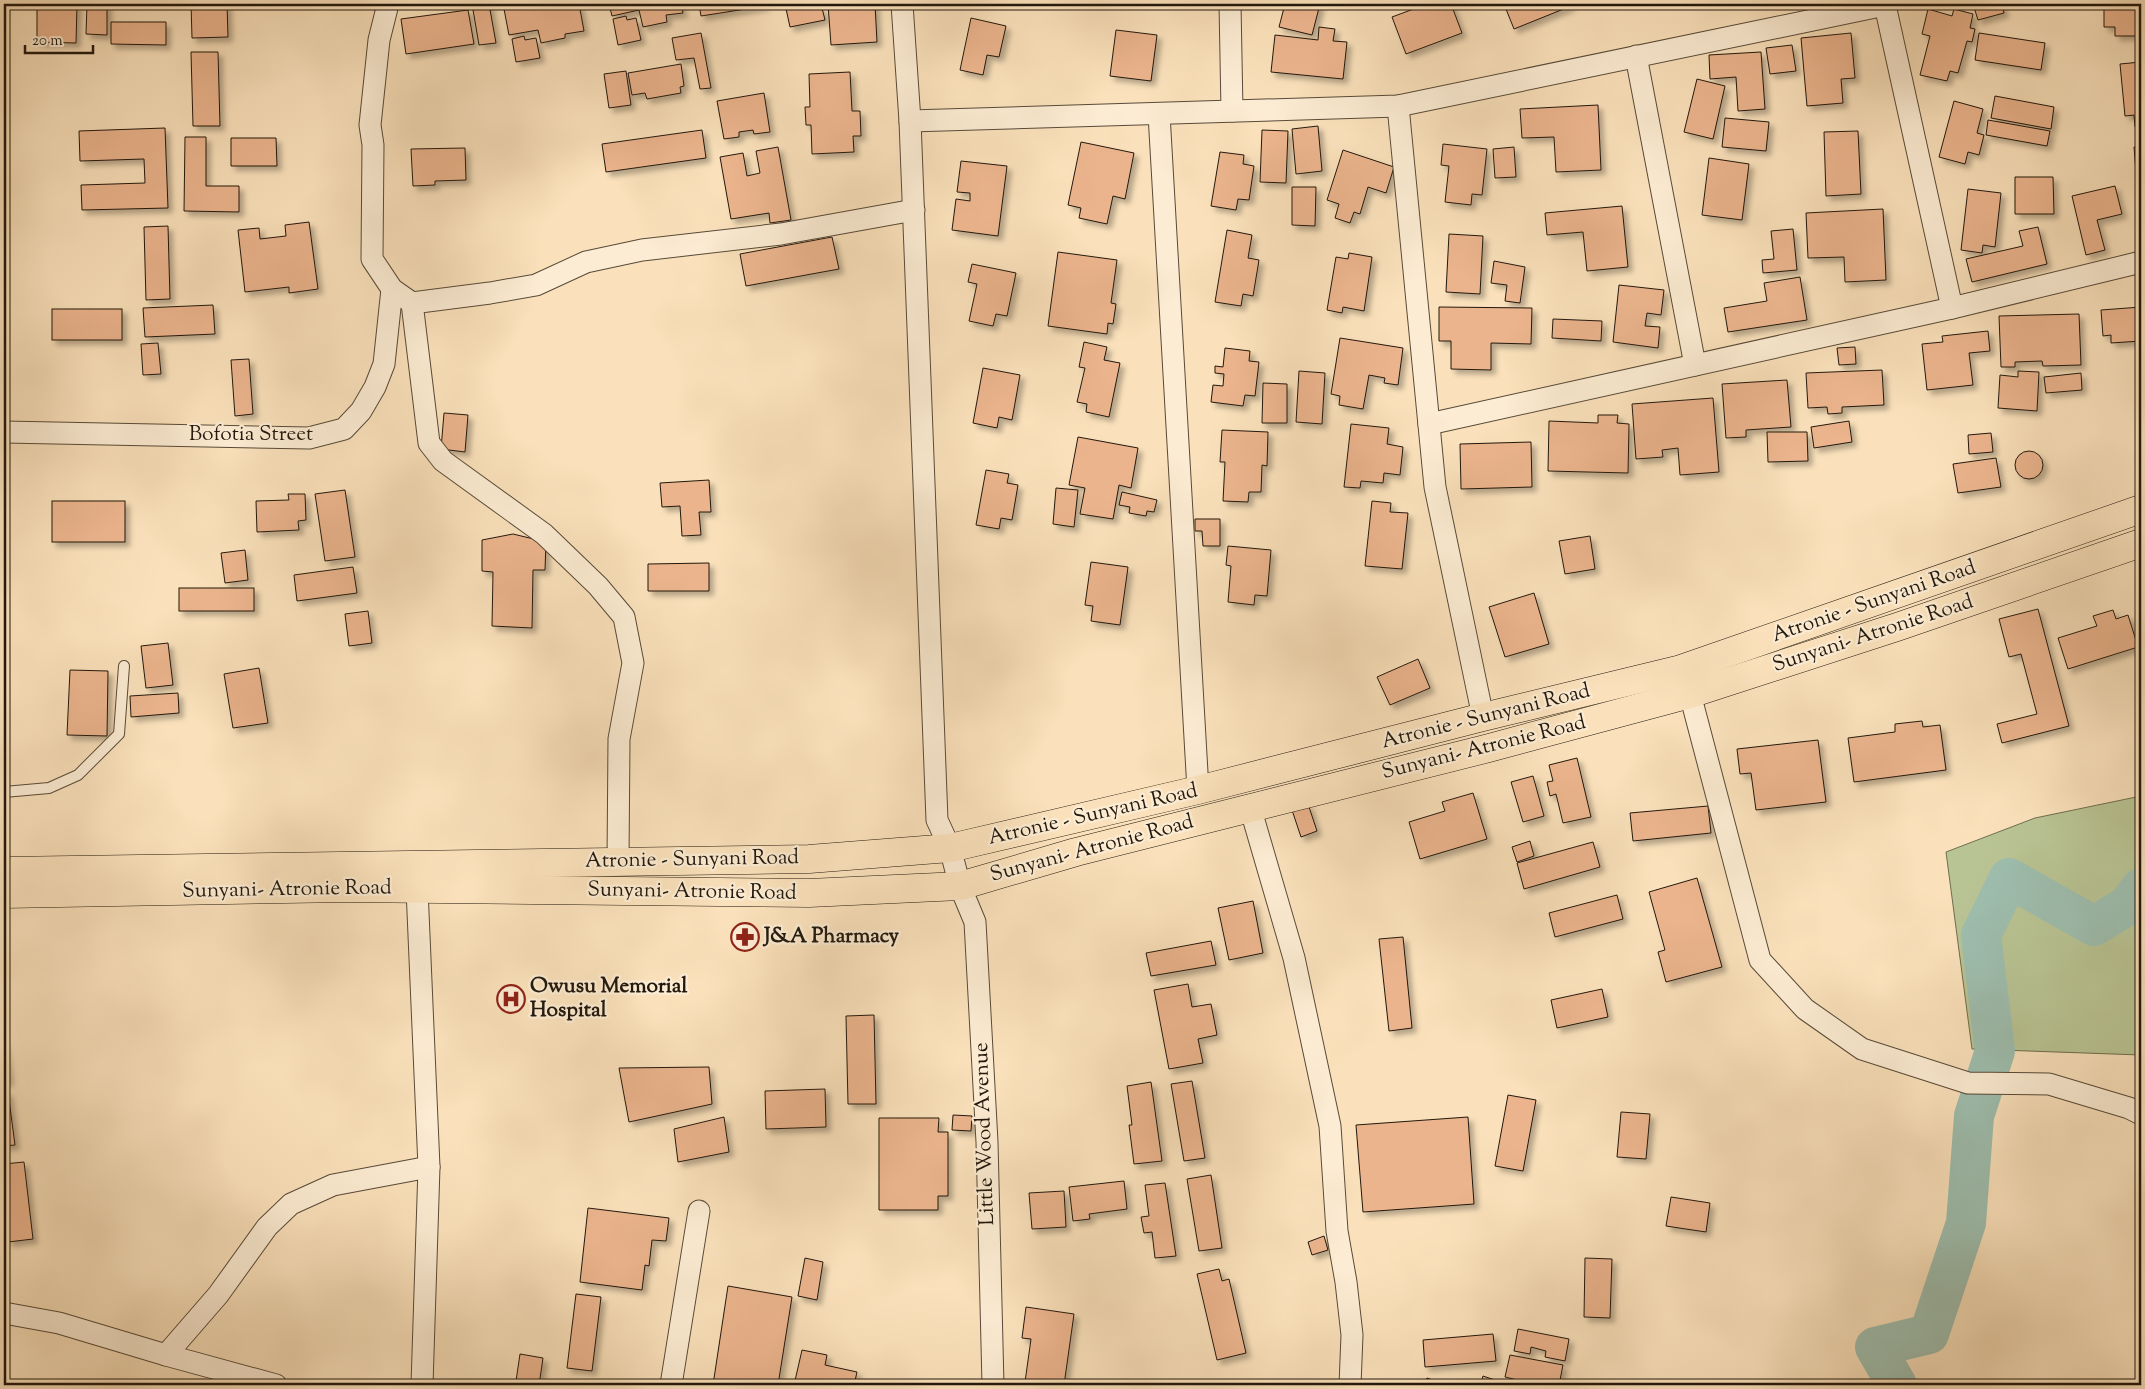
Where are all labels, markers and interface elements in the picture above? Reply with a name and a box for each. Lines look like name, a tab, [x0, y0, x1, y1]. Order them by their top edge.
scale bar	[25, 22, 92, 54]
text: 20 m	[32, 31, 63, 52]
street label: Bofotia Street	[189, 420, 313, 450]
street label: Atronie - Sunyani Road	[1768, 553, 1980, 651]
street label: Sunyani- Atronie Road	[1769, 587, 1977, 681]
street label: Atronie - Sunyani Road	[1378, 677, 1594, 757]
street label: Sunyani- Atronie Road	[1379, 708, 1589, 788]
street label: Atronie - Sunyani Road	[985, 776, 1201, 854]
street label: Sunyani- Atronie Road	[987, 807, 1197, 891]
street label: Atronie - Sunyani Road	[585, 843, 799, 877]
street label: Sunyani- Atronie Road	[182, 873, 392, 907]
street label: Sunyani- Atronie Road	[587, 875, 797, 909]
pharmacy icon: J&A Pharmacy	[730, 922, 760, 952]
place label: J&A Pharmacy	[762, 922, 900, 952]
place label: Owusu Memorial Hospital	[530, 972, 687, 1026]
hospital icon: Owusu Memorial Hospital	[496, 984, 526, 1014]
street label: Little Wood Avenue	[967, 1042, 1003, 1226]

